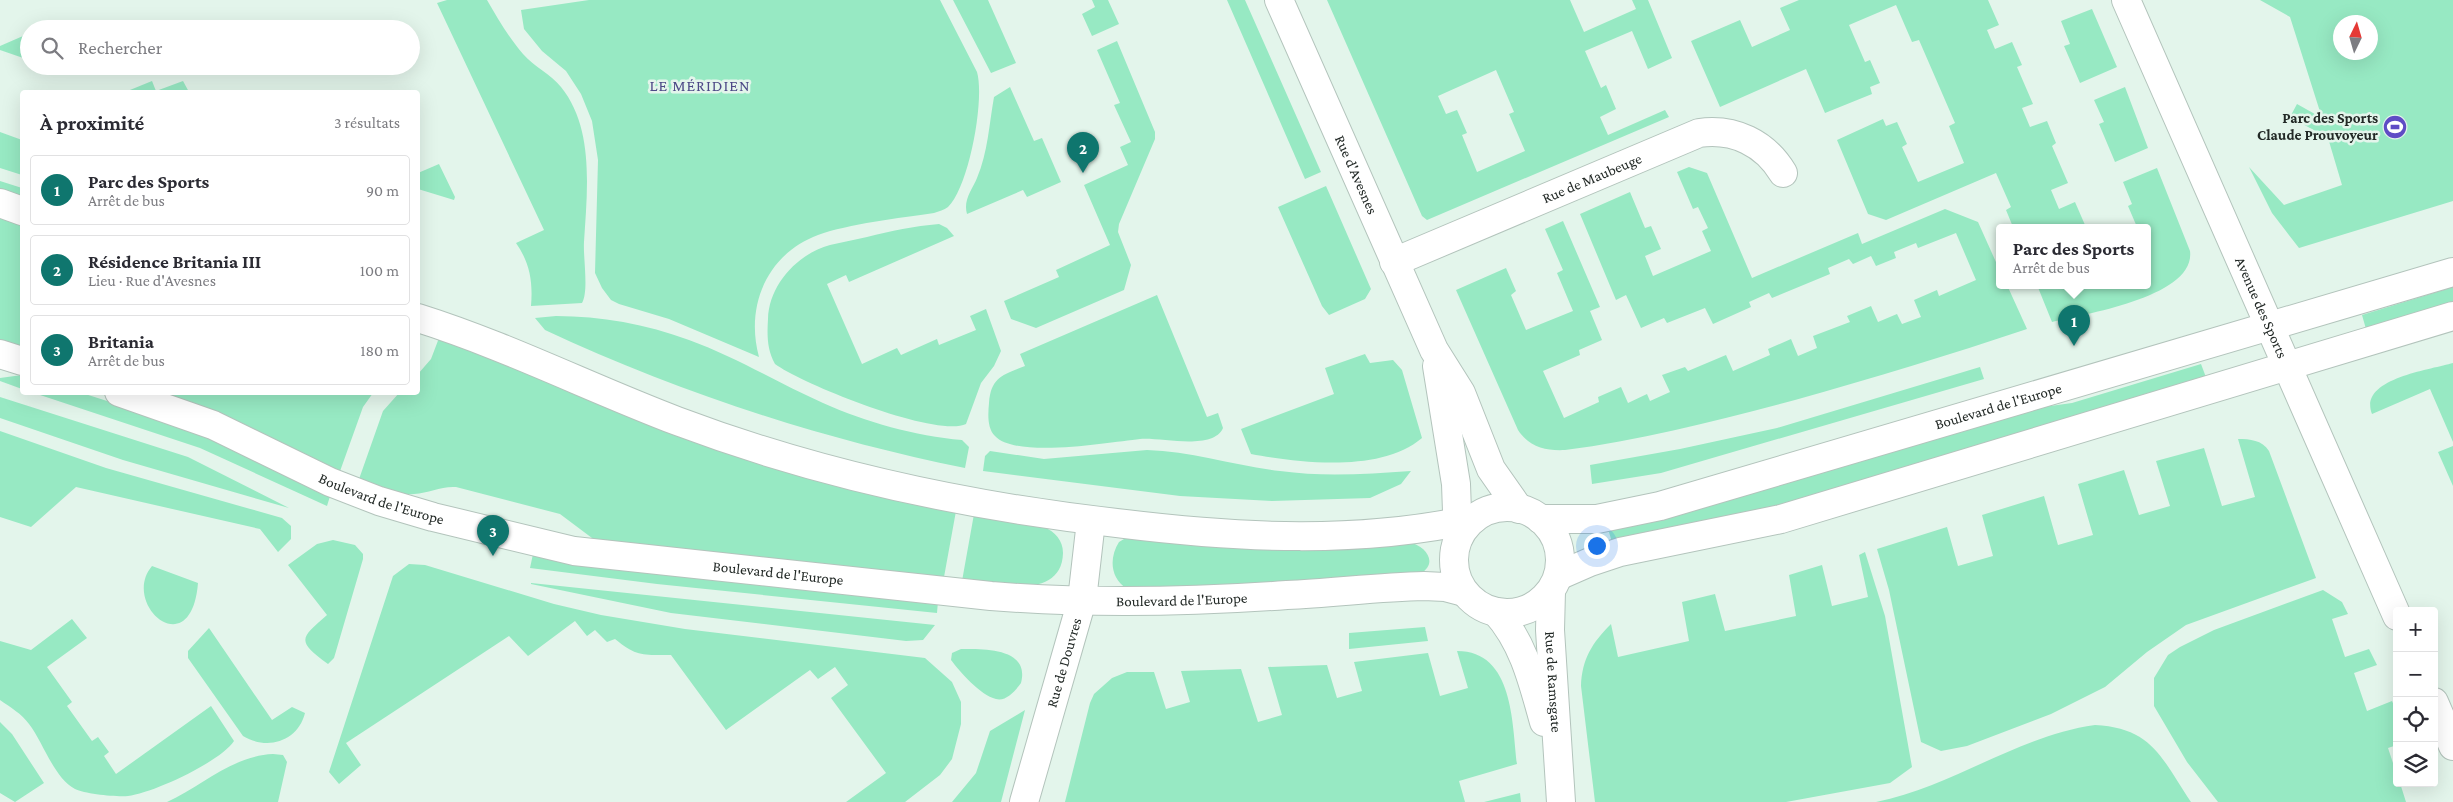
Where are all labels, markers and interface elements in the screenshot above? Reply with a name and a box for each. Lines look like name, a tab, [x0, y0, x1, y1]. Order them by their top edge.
north arrow	[2333, 15, 2378, 60]
search box	[20, 20, 420, 75]
icon: search	[38, 34, 66, 62]
text: Rechercher	[78, 37, 162, 58]
district label: LE MÉRIDIEN	[649, 77, 751, 94]
place label: Parc des Sports Claude Prouvoyeur	[2257, 110, 2378, 143]
text: À proximité	[40, 111, 144, 135]
text: 3 résultats	[334, 114, 400, 131]
sports icon: Parc des Sports Claude Prouvoyeur	[2382, 114, 2408, 140]
pin: 2	[1067, 132, 1099, 173]
street label: Rue d'Avesnes	[1332, 133, 1381, 217]
street label: Rue de Maubeuge	[1540, 150, 1644, 206]
text: Parc des Sports	[88, 171, 209, 192]
text: 1	[54, 182, 60, 199]
text: 90 m	[366, 182, 399, 199]
text: Arrêt de bus	[88, 192, 165, 209]
popup	[1996, 224, 2151, 289]
text: Parc des Sports	[2013, 238, 2134, 259]
text: Résidence Britania III	[88, 251, 261, 272]
street label: Avenue des Sports	[2232, 255, 2291, 361]
text: Arrêt de bus	[2013, 259, 2090, 276]
text: 2	[53, 262, 61, 279]
text: 100 m	[360, 262, 399, 279]
text: Lieu · Rue d'Avesnes	[88, 272, 216, 289]
pin: 1	[2058, 305, 2090, 346]
text: Britania	[88, 331, 154, 352]
text: 3	[53, 342, 61, 359]
text: 180 m	[360, 342, 399, 359]
text: Arrêt de bus	[88, 352, 165, 369]
street label: Boulevard de l'Europe	[1933, 380, 2064, 432]
street label: Boulevard de l'Europe	[316, 470, 446, 527]
pin: 3	[477, 515, 509, 556]
your location	[1584, 533, 1610, 559]
street label: Boulevard de l'Europe	[712, 558, 845, 588]
street label: Boulevard de l'Europe	[1116, 590, 1248, 609]
map controls	[2393, 607, 2438, 787]
button: +	[2393, 607, 2438, 652]
street label: Rue de Douvres	[1044, 616, 1085, 709]
street label: Rue de Ramsgate	[1542, 631, 1565, 733]
button: −	[2393, 652, 2438, 697]
button: locate	[2393, 697, 2438, 742]
button: layers	[2393, 742, 2438, 787]

